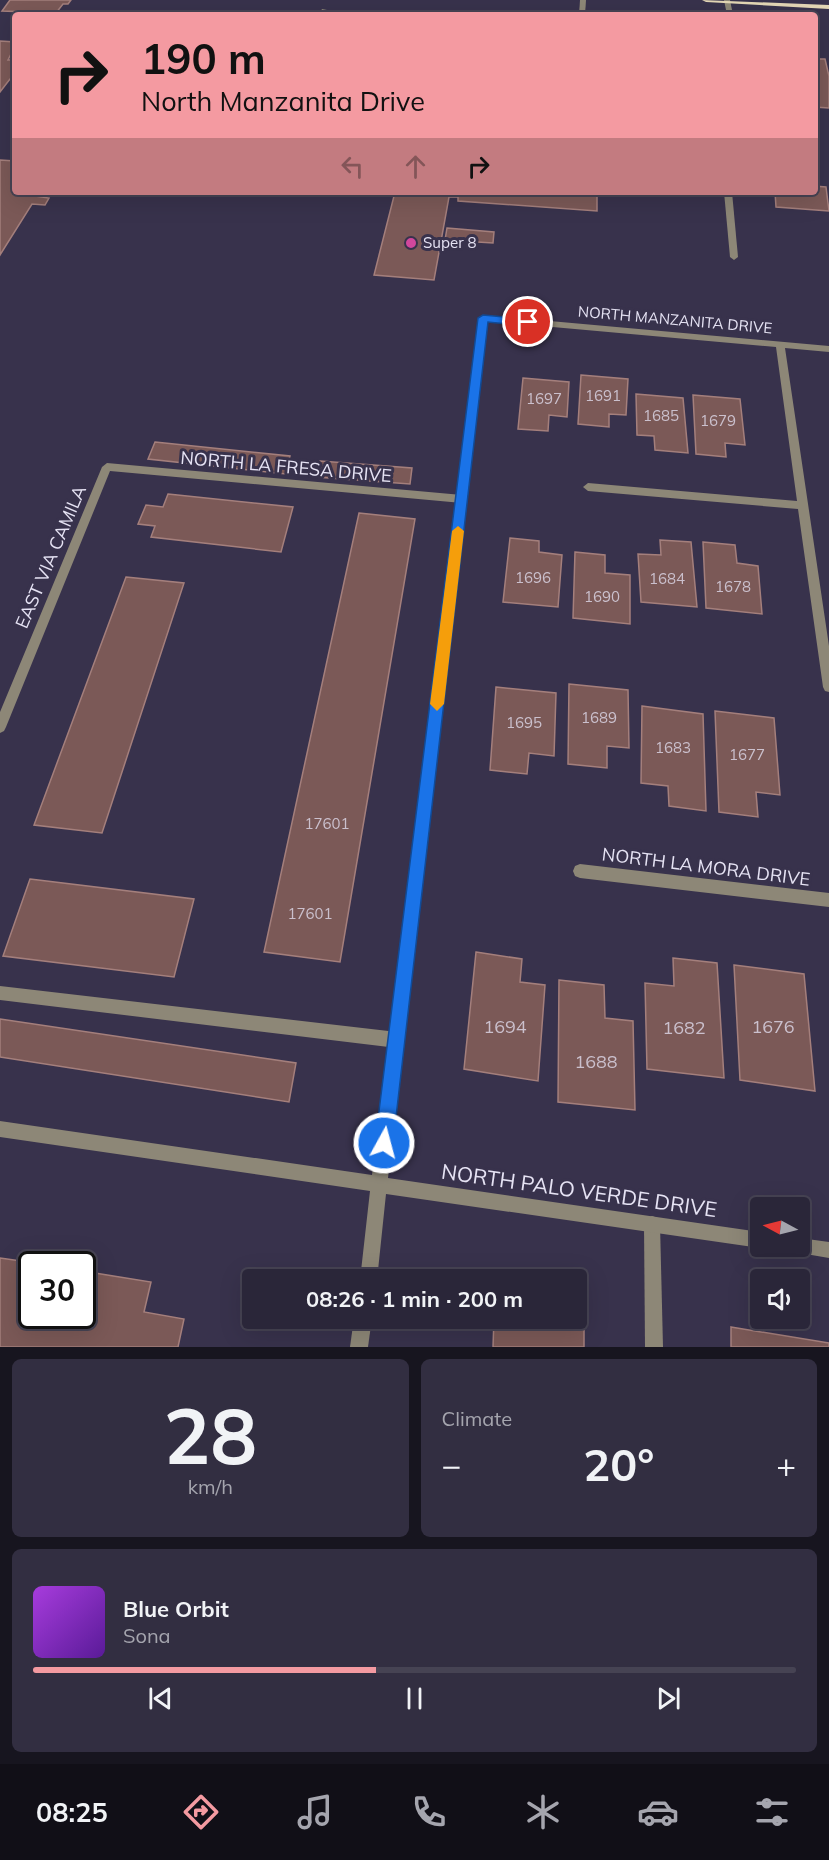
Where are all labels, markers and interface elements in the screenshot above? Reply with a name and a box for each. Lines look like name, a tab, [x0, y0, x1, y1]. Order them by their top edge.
text: 190 m	[141, 32, 266, 85]
icon: right	[42, 36, 120, 114]
text: North Manzanita Drive	[141, 84, 425, 118]
icon: left	[336, 150, 369, 183]
icon: ahead	[399, 150, 432, 183]
icon: right	[462, 150, 495, 183]
place label: Super 8	[423, 233, 477, 252]
marker: Super 8	[404, 236, 418, 250]
pin	[502, 296, 553, 347]
street label: NORTH MANZANITA DRIVE	[577, 302, 773, 337]
icon: arrive	[511, 305, 544, 338]
house number: 1691	[585, 386, 621, 405]
house number: 1697	[526, 389, 562, 408]
house number: 1685	[643, 406, 679, 425]
house number: 1679	[700, 411, 736, 430]
street label: NORTH LA FRESA DRIVE	[179, 446, 393, 487]
street label: EAST VIA CAMILA	[10, 482, 91, 632]
house number: 1696	[515, 568, 551, 587]
house number: 1684	[649, 569, 685, 588]
house number: 1678	[715, 577, 751, 596]
house number: 1690	[584, 587, 620, 606]
house number: 1689	[581, 708, 617, 727]
house number: 1695	[506, 713, 542, 732]
house number: 1683	[655, 738, 691, 757]
house number: 1677	[729, 745, 765, 764]
house number: 17601	[304, 814, 350, 833]
street label: NORTH LA MORA DRIVE	[601, 842, 811, 891]
house number: 17601	[287, 904, 333, 923]
house number: 1694	[483, 1015, 527, 1038]
house number: 1676	[751, 1015, 795, 1038]
house number: 1682	[662, 1016, 706, 1039]
house number: 1688	[574, 1050, 618, 1073]
position arrow	[352, 1111, 416, 1175]
street label: NORTH PALO VERDE DRIVE	[440, 1158, 719, 1222]
north arrow	[750, 1197, 810, 1257]
map controls	[750, 1197, 810, 1329]
speed limit sign: 30	[18, 1251, 96, 1329]
button: sound	[750, 1269, 810, 1329]
text: 08:26 · 1 min · 200 m	[306, 1285, 523, 1313]
text: 28	[163, 1386, 257, 1484]
text: Climate	[442, 1406, 512, 1431]
text: 20°	[583, 1436, 654, 1492]
text: −	[442, 1444, 461, 1485]
text: +	[776, 1444, 796, 1485]
text: km/h	[188, 1474, 233, 1499]
text: Blue Orbit	[123, 1595, 229, 1623]
text: Sona	[123, 1623, 171, 1648]
icon: previous	[144, 1682, 177, 1715]
icon: pause	[398, 1682, 431, 1715]
icon: next	[652, 1682, 685, 1715]
icon: directions	[180, 1791, 222, 1833]
icon: music	[294, 1791, 336, 1833]
icon: phone	[408, 1791, 450, 1833]
icon: climate	[522, 1791, 564, 1833]
icon: car	[637, 1791, 679, 1833]
icon: filters	[751, 1791, 793, 1833]
text: 08:25	[36, 1795, 108, 1829]

